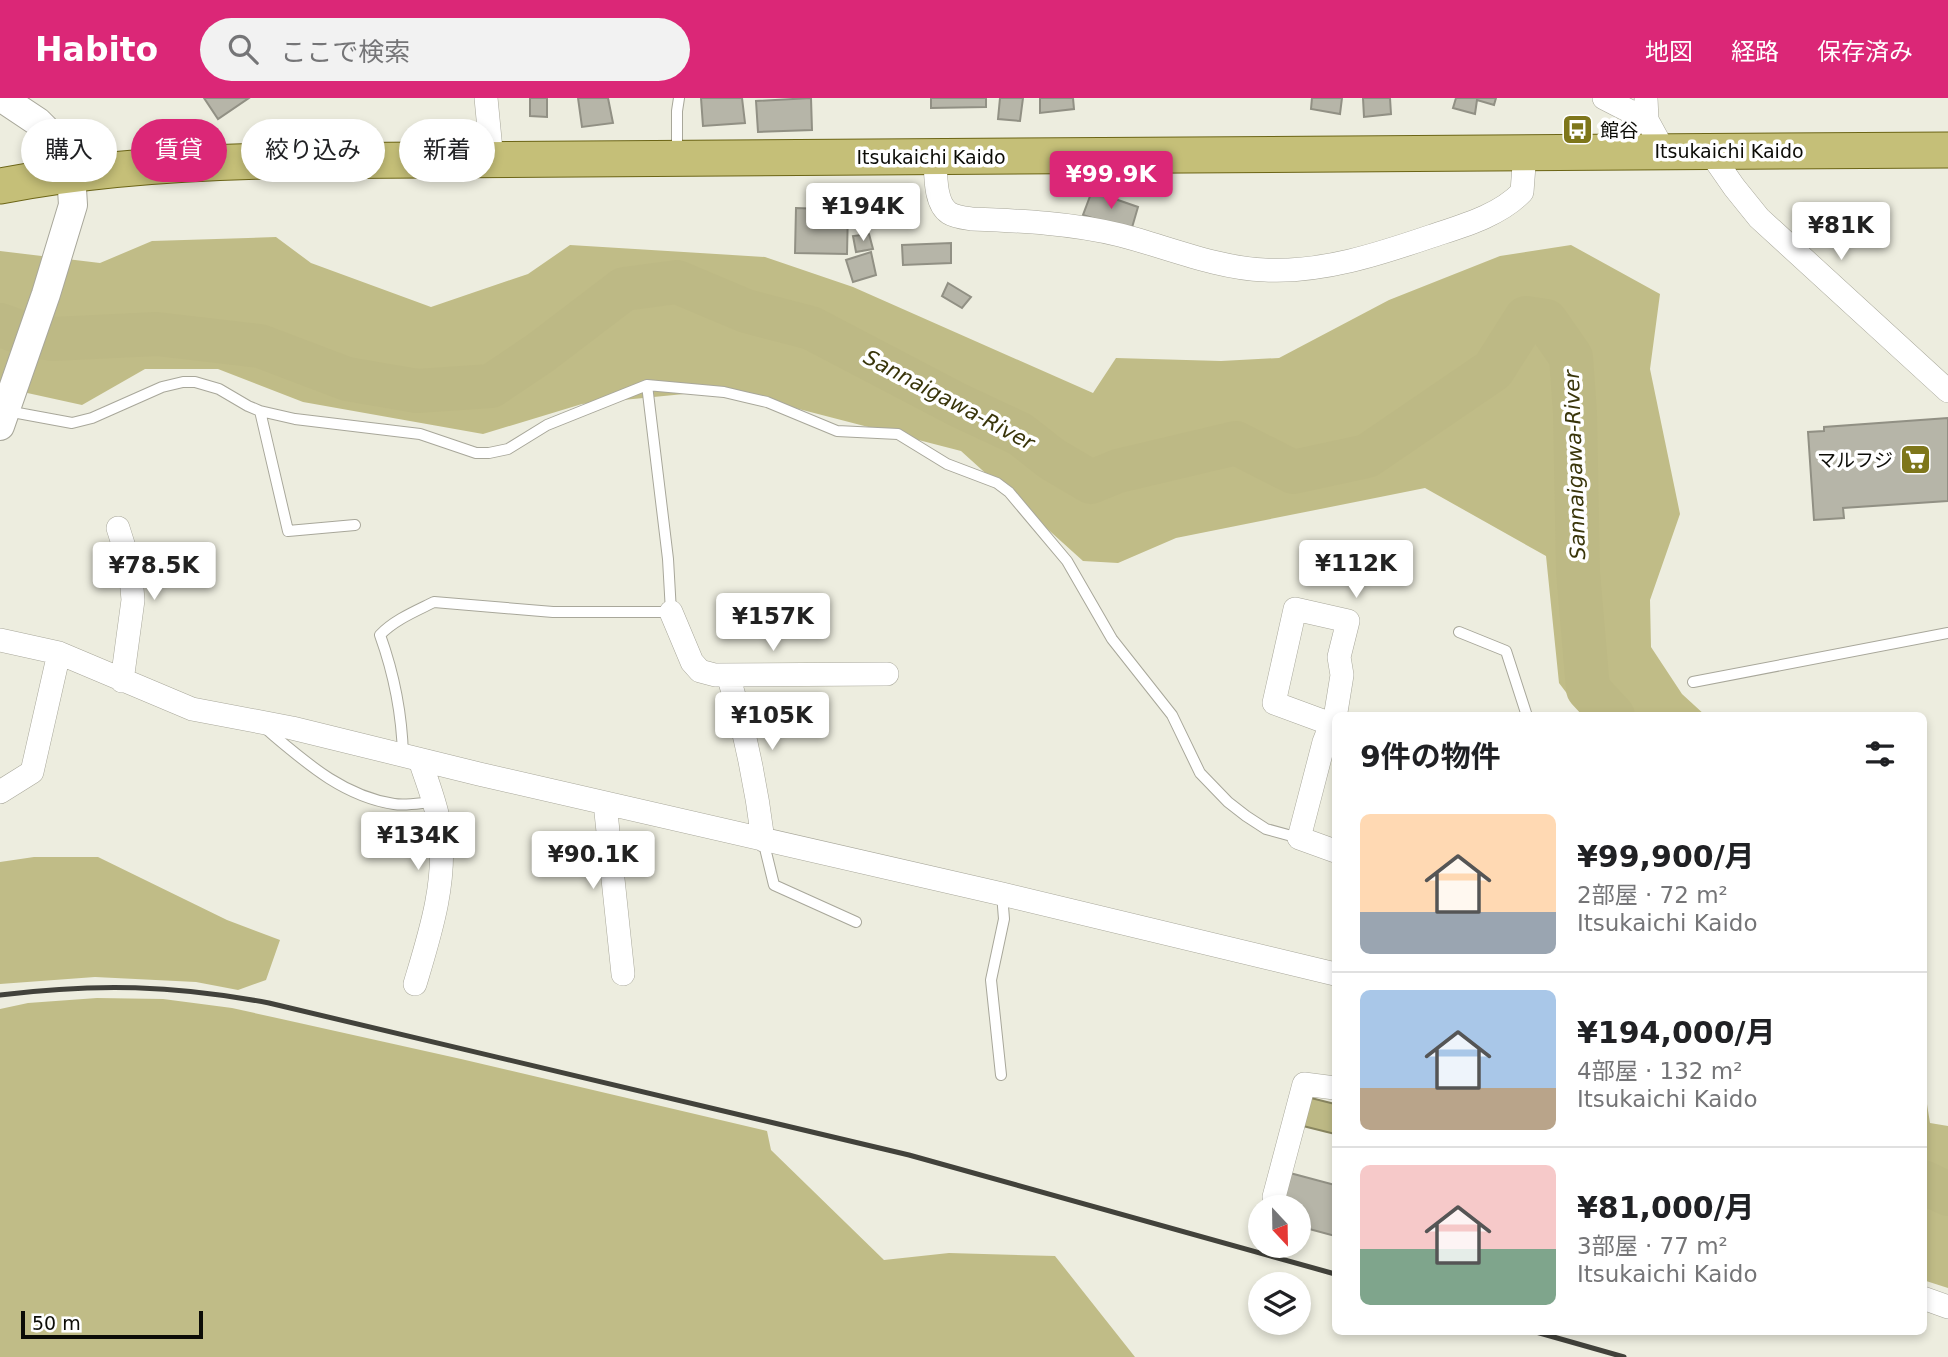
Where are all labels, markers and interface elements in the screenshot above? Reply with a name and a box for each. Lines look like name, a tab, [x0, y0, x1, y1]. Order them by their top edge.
search box	[200, 18, 690, 81]
text: Habito	[35, 30, 158, 69]
icon: search	[224, 30, 262, 68]
text: ここで検索	[280, 37, 410, 67]
text: 地図	[1645, 38, 1693, 66]
text: 経路	[1731, 38, 1779, 66]
text: 保存済み	[1817, 38, 1913, 66]
bus stop icon: 館谷	[1560, 113, 1594, 147]
chip: 購入	[21, 119, 117, 182]
chip: 賃貸	[131, 119, 227, 182]
chip: 絞り込み	[241, 119, 385, 182]
chip: 新着	[399, 119, 495, 182]
place label: 館谷	[1600, 119, 1638, 141]
street label: Itsukaichi Kaido	[1654, 140, 1804, 162]
street label: Itsukaichi Kaido	[856, 146, 1006, 168]
pin: ¥99.9K	[1054, 152, 1168, 211]
text: ¥99.9K	[1066, 161, 1156, 187]
pin: ¥194K	[814, 184, 912, 243]
text: ¥194K	[822, 193, 904, 219]
pin: ¥81K	[1800, 202, 1882, 262]
text: ¥81K	[1808, 212, 1874, 238]
water label: Sannaigawa-River	[860, 345, 1040, 456]
water label: Sannaigawa-River	[1560, 368, 1590, 560]
supermarket icon: マルフジ	[1899, 443, 1933, 477]
place label: マルフジ	[1817, 449, 1893, 471]
pin: ¥112K	[1307, 540, 1405, 600]
pin: ¥78.5K	[97, 542, 211, 602]
text: ¥112K	[1315, 550, 1397, 576]
text: ¥78.5K	[109, 552, 199, 578]
pin: ¥157K	[724, 594, 822, 653]
text: ¥157K	[732, 603, 814, 629]
pin: ¥105K	[723, 692, 821, 752]
text: ¥105K	[731, 702, 813, 728]
icon: filters	[1861, 735, 1899, 773]
text: 9件の物件	[1360, 739, 1501, 774]
pin: ¥134K	[369, 812, 467, 872]
text: ¥134K	[377, 822, 459, 848]
pin: ¥90.1K	[536, 832, 650, 891]
text: ¥99,900/月	[1577, 839, 1755, 874]
text: ¥90.1K	[548, 841, 638, 867]
icon: home	[1416, 842, 1500, 926]
text: 2部屋 · 72 m²	[1577, 882, 1728, 908]
text: Itsukaichi Kaido	[1577, 910, 1758, 936]
text: ¥194,000/月	[1577, 1015, 1775, 1050]
icon: home	[1416, 1018, 1500, 1102]
text: 4部屋 · 132 m²	[1577, 1058, 1742, 1084]
text: Itsukaichi Kaido	[1577, 1086, 1758, 1112]
text: ¥81,000/月	[1577, 1190, 1755, 1225]
icon: home	[1416, 1193, 1500, 1277]
north arrow	[1248, 1195, 1311, 1258]
map controls	[1248, 1195, 1311, 1335]
text: 3部屋 · 77 m²	[1577, 1233, 1728, 1259]
text: Itsukaichi Kaido	[1577, 1261, 1758, 1287]
button: layers	[1248, 1272, 1311, 1335]
scale bar	[21, 1308, 203, 1340]
text: 50 m	[32, 1312, 81, 1334]

